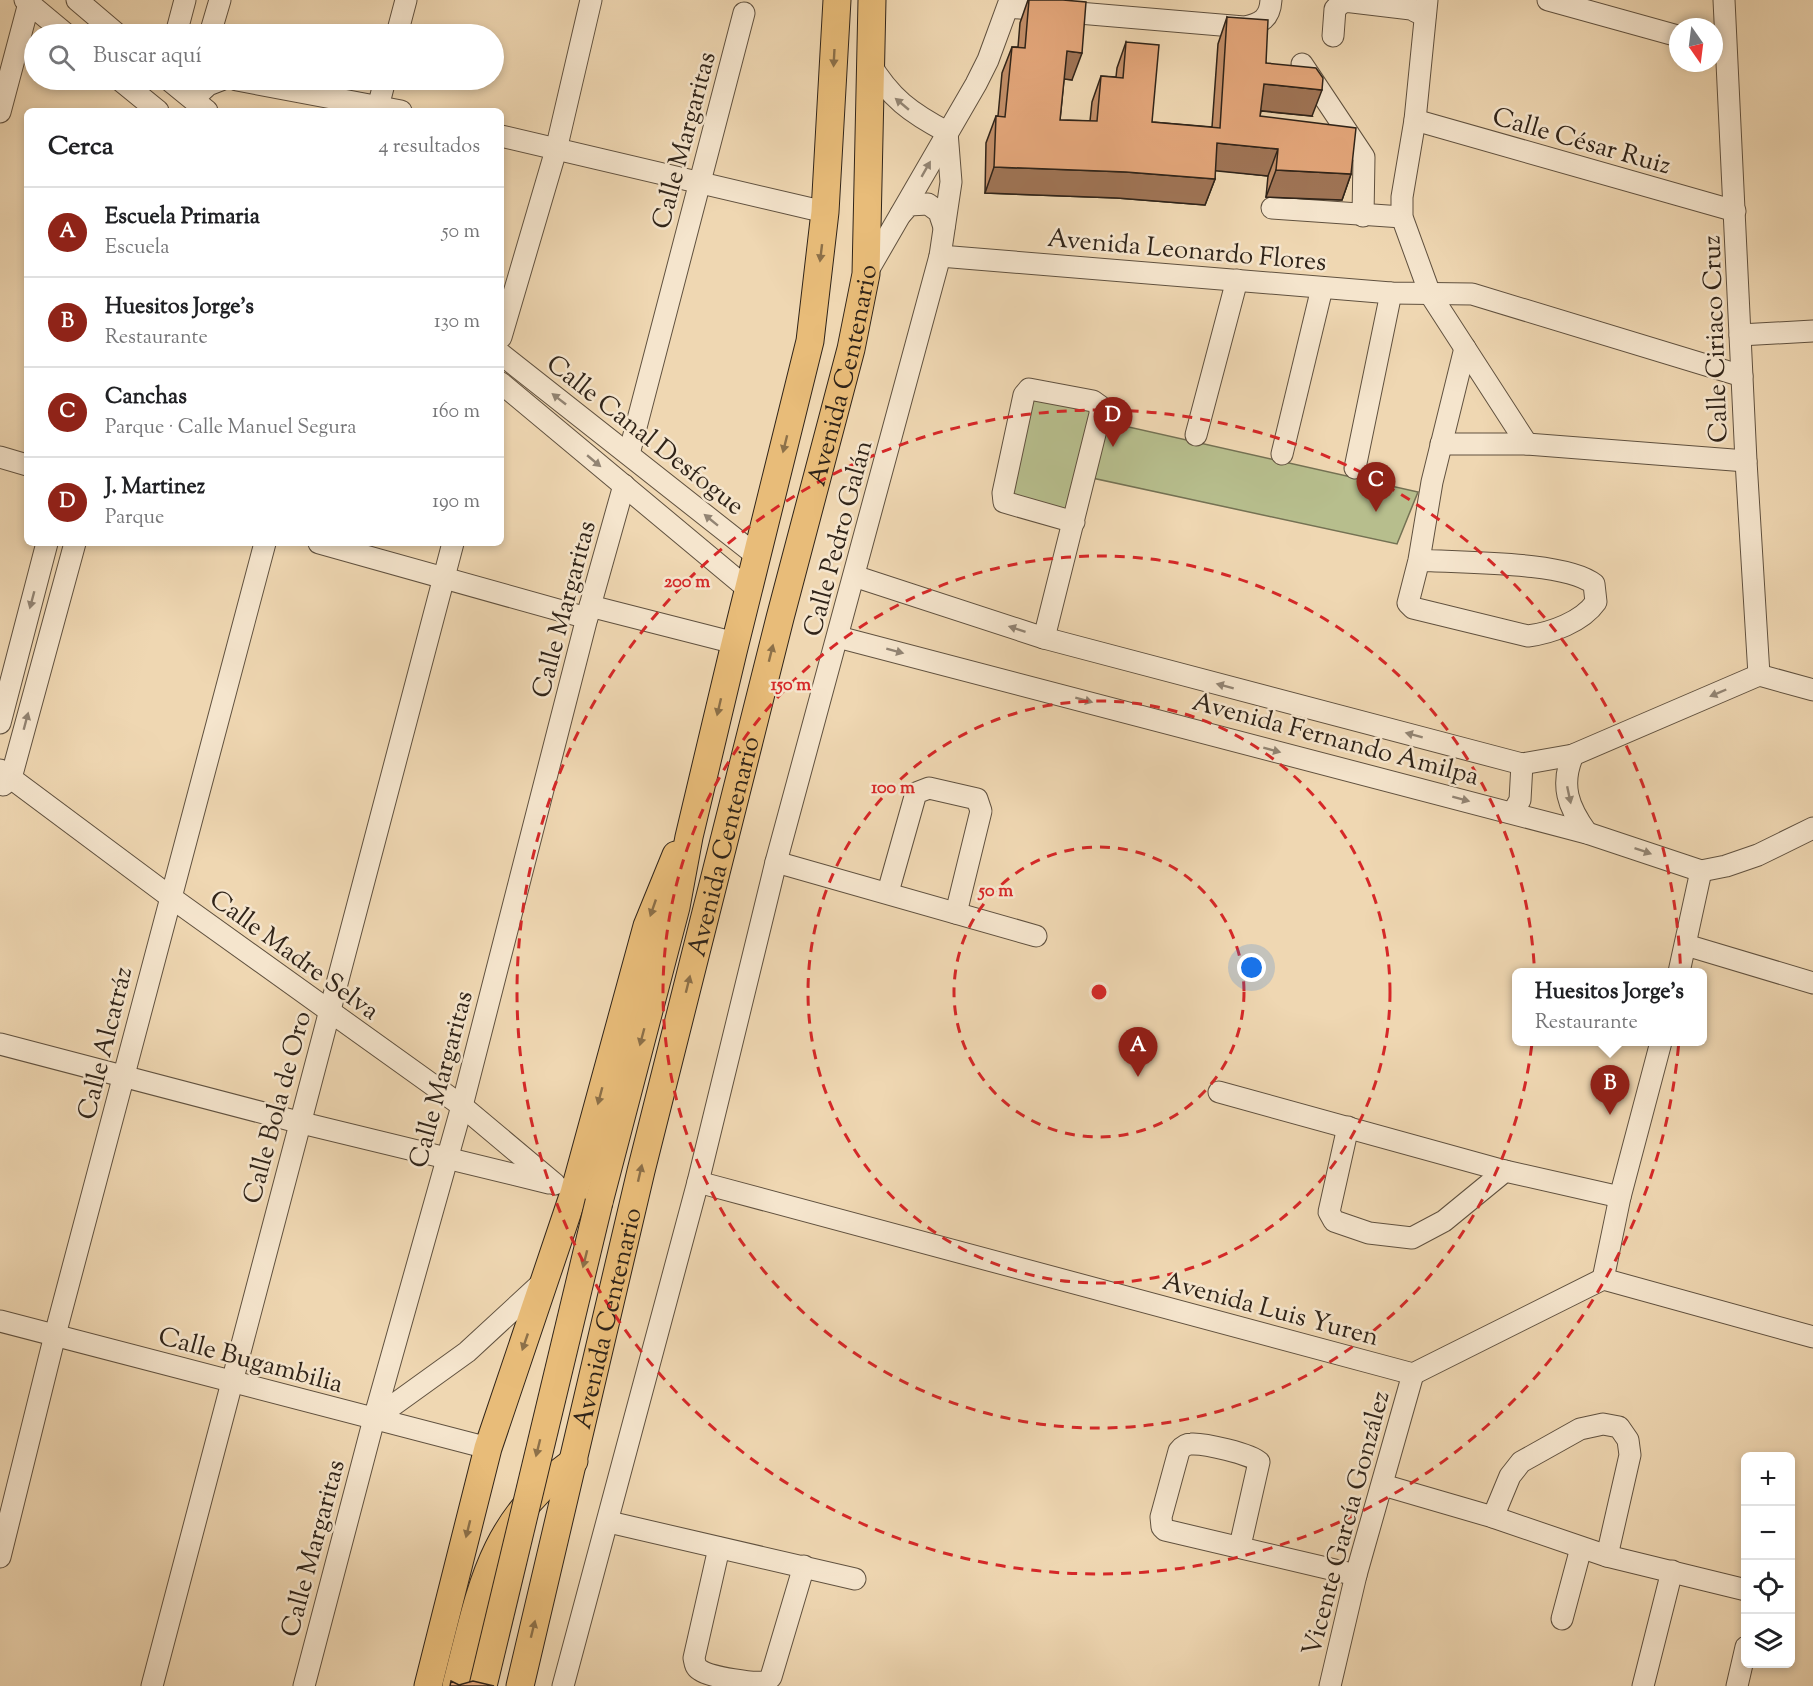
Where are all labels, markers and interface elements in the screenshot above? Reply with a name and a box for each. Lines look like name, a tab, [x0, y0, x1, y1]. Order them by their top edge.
north arrow	[1669, 18, 1723, 72]
search box	[24, 24, 504, 90]
icon: search	[45, 41, 78, 74]
text: Buscar aquí	[93, 41, 202, 73]
street label: Calle Margaritas	[644, 48, 727, 233]
one-way arrow	[829, 49, 838, 68]
one-way arrow	[895, 98, 910, 111]
street label: Calle César Ruiz	[1488, 99, 1675, 186]
text: Cerca	[48, 129, 114, 166]
text: 4 resultados	[378, 133, 480, 162]
one-way arrow	[921, 161, 932, 177]
text: Escuela Primaria	[105, 202, 260, 234]
text: A	[59, 218, 76, 247]
text: 50 m	[442, 218, 480, 247]
street label: Avenida Leonardo Flores	[1046, 221, 1328, 282]
text: Escuela	[105, 234, 170, 263]
street label: Calle Ciriaco Cruz	[1694, 234, 1739, 443]
one-way arrow	[816, 243, 825, 262]
street label: Avenida Centenario	[800, 264, 887, 490]
text: Huesitos Jorge's	[105, 292, 254, 324]
text: B	[61, 308, 74, 337]
text: 130 m	[434, 308, 480, 337]
text: Restaurante	[105, 324, 208, 353]
street label: Calle Canal Desfogue	[537, 347, 751, 525]
text: Canchas	[105, 382, 187, 414]
one-way arrow	[551, 393, 566, 405]
text: C	[59, 398, 76, 427]
text: 160 m	[432, 398, 480, 427]
pin: D	[1094, 398, 1132, 447]
text: Parque · Calle Manuel Segura	[105, 414, 356, 443]
one-way arrow	[779, 435, 789, 453]
street label: Calle Pedro Galán	[795, 436, 883, 641]
one-way arrow	[586, 454, 602, 467]
pin: C	[1356, 462, 1396, 512]
text: J. Martinez	[105, 472, 205, 504]
text: D	[60, 488, 75, 517]
text: 190 m	[432, 488, 480, 517]
text: Parque	[105, 504, 164, 533]
one-way arrow	[704, 514, 719, 526]
street label: Calle Margaritas	[524, 517, 607, 702]
text: 200 m	[664, 570, 710, 596]
one-way arrow	[27, 590, 37, 609]
one-way arrow	[1008, 624, 1026, 633]
one-way arrow	[767, 644, 777, 662]
one-way arrow	[886, 647, 904, 657]
text: 150 m	[771, 673, 811, 699]
one-way arrow	[1216, 680, 1234, 690]
street label: Avenida Fernando Amilpa	[1188, 684, 1483, 797]
one-way arrow	[1709, 688, 1727, 698]
one-way arrow	[1075, 696, 1093, 706]
one-way arrow	[714, 698, 724, 717]
one-way arrow	[22, 712, 32, 731]
one-way arrow	[1405, 730, 1423, 740]
street label: Avenida Centenario	[680, 732, 771, 961]
one-way arrow	[1263, 745, 1282, 755]
text: 100 m	[871, 776, 915, 802]
one-way arrow	[1565, 786, 1574, 805]
one-way arrow	[1452, 795, 1470, 804]
one-way arrow	[1634, 847, 1652, 857]
text: 50 m	[977, 879, 1013, 905]
street label: Calle Madre Selva	[201, 882, 386, 1030]
one-way arrow	[648, 899, 658, 917]
your location	[1237, 953, 1266, 982]
street label: Calle Alcatráz	[70, 963, 143, 1124]
popup	[1512, 968, 1707, 1046]
one-way arrow	[683, 975, 693, 994]
text: Huesitos Jorge's	[1535, 977, 1684, 1009]
centre of rings	[1089, 982, 1109, 1002]
street label: Calle Margaritas	[401, 987, 484, 1172]
street label: Calle Bola de Oro	[235, 1007, 322, 1208]
text: Restaurante	[1535, 1009, 1638, 1038]
one-way arrow	[636, 1028, 646, 1046]
pin: A	[1118, 1028, 1158, 1077]
pin: B	[1590, 1066, 1630, 1115]
one-way arrow	[595, 1086, 605, 1105]
one-way arrow	[636, 1164, 646, 1183]
street label: Avenida Centenario	[565, 1204, 653, 1433]
one-way arrow	[579, 1250, 589, 1268]
street label: Avenida Luis Yuren	[1158, 1264, 1382, 1357]
street label: Calle Bugambilia	[154, 1319, 347, 1404]
one-way arrow	[520, 1333, 529, 1351]
street label: Vicente García González	[1294, 1387, 1401, 1660]
one-way arrow	[533, 1439, 543, 1457]
map controls	[1741, 1452, 1795, 1668]
button: +	[1741, 1452, 1795, 1506]
street label: Calle Margaritas	[273, 1456, 356, 1641]
button: −	[1741, 1506, 1795, 1560]
one-way arrow	[463, 1519, 473, 1538]
button: locate	[1741, 1560, 1795, 1614]
button: layers	[1741, 1614, 1795, 1668]
one-way arrow	[529, 1620, 539, 1638]

